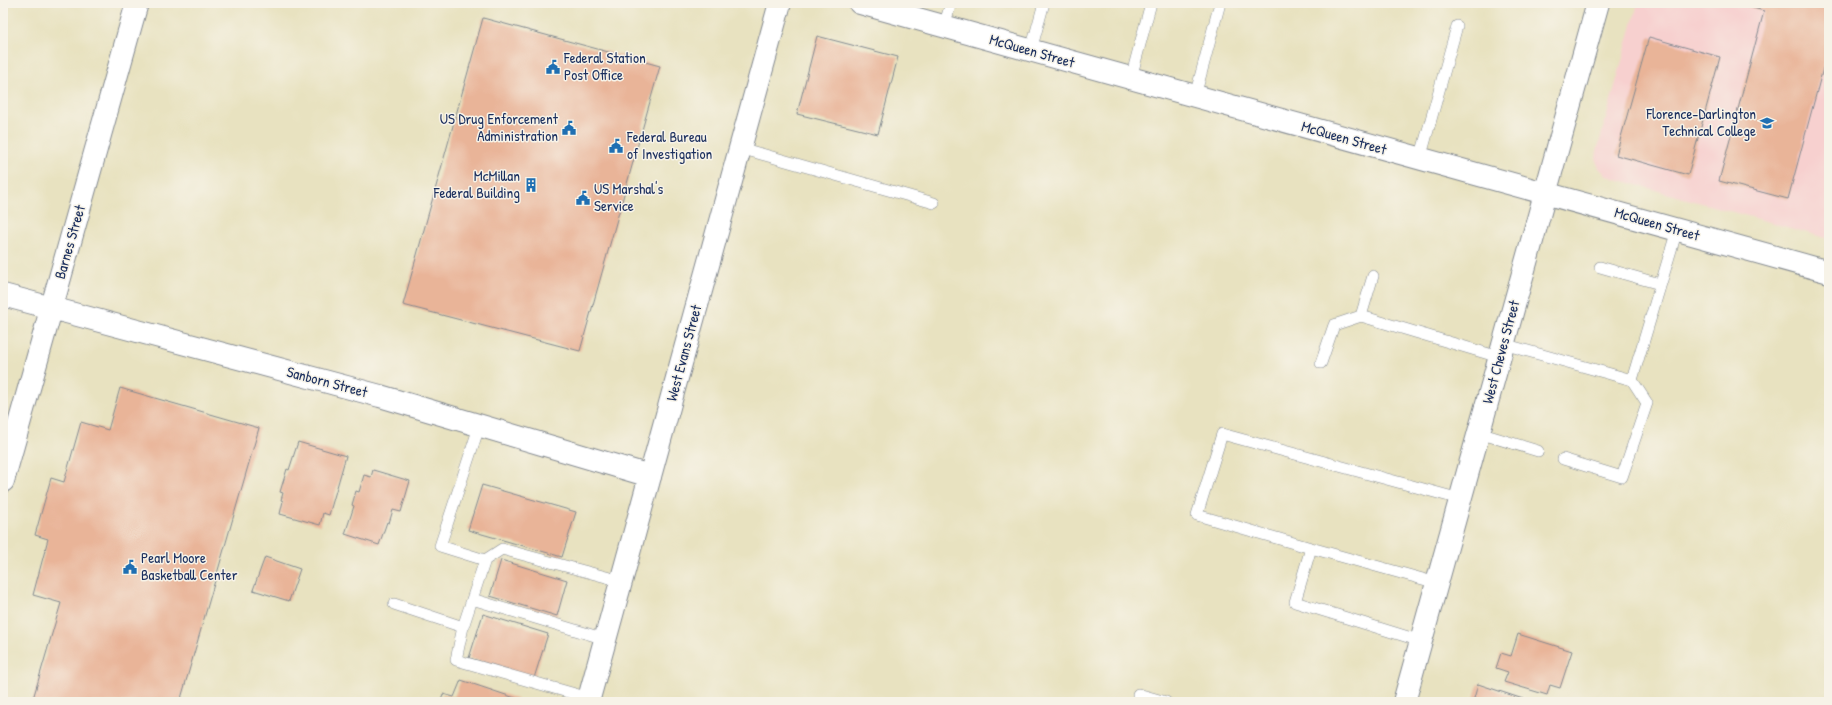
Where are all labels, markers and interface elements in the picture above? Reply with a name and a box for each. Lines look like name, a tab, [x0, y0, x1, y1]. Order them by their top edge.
street label: McQueen Street	[987, 28, 1078, 73]
place label: Federal Station Post Office	[563, 47, 646, 85]
public building icon: Federal Station Post Office	[545, 59, 561, 75]
place label: Florence-Darlington Technical College	[1645, 103, 1756, 141]
place label: US Drug Enforcement Administration	[440, 108, 559, 146]
street label: McQueen Street	[1299, 115, 1390, 160]
school or university icon: Florence-Darlington Technical College	[1759, 115, 1775, 131]
public building icon: US Drug Enforcement Administration	[561, 120, 577, 136]
place label: Federal Bureau of Investigation	[626, 126, 713, 164]
public building icon: Federal Bureau of Investigation	[608, 138, 624, 154]
place label: McMillan Federal Building	[433, 165, 520, 203]
building icon: McMillan Federal Building	[523, 177, 539, 193]
place label: US Marshal's Service	[594, 178, 664, 216]
public building icon: US Marshal's Service	[575, 190, 591, 206]
street label: McQueen Street	[1612, 201, 1703, 246]
street label: Barnes Street	[49, 202, 90, 281]
street label: West Cheves Street	[1477, 297, 1525, 406]
street label: West Evans Street	[661, 302, 707, 403]
street label: Sanborn Street	[284, 361, 371, 403]
place label: Pearl Moore Basketball Center	[141, 547, 238, 585]
public building icon: Pearl Moore Basketball Center	[122, 559, 138, 575]

